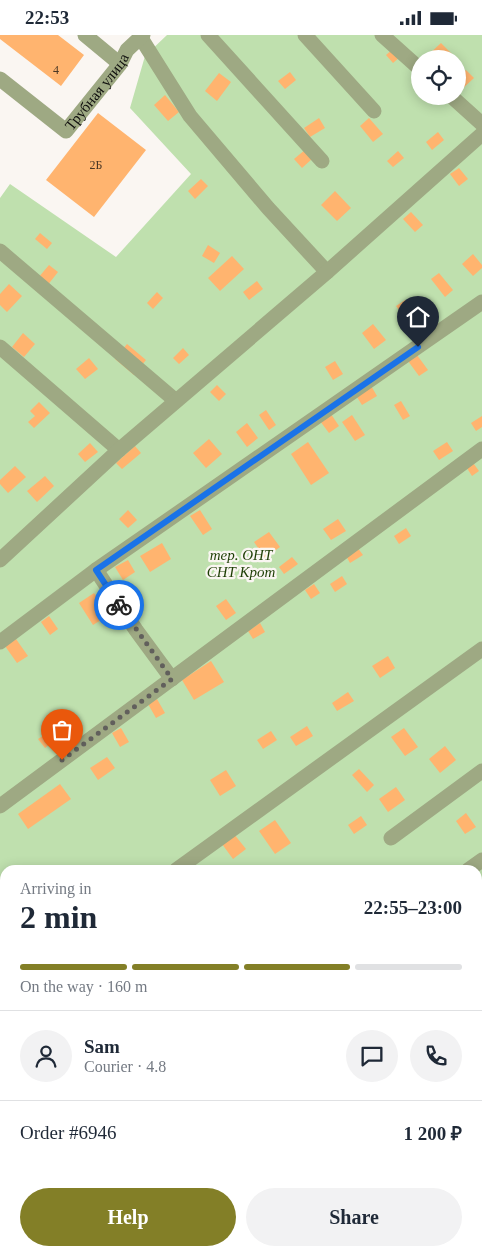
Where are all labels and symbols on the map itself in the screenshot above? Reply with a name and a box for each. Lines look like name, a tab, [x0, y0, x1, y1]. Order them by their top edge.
street label: Трубная улица	[62, 51, 132, 133]
house number: 4	[53, 63, 59, 77]
house number: 2Б	[90, 158, 103, 172]
pin	[397, 296, 439, 347]
park label: тер. ОНТ СНТ Крот	[207, 547, 276, 580]
courier	[94, 580, 144, 630]
pin	[41, 709, 83, 760]

